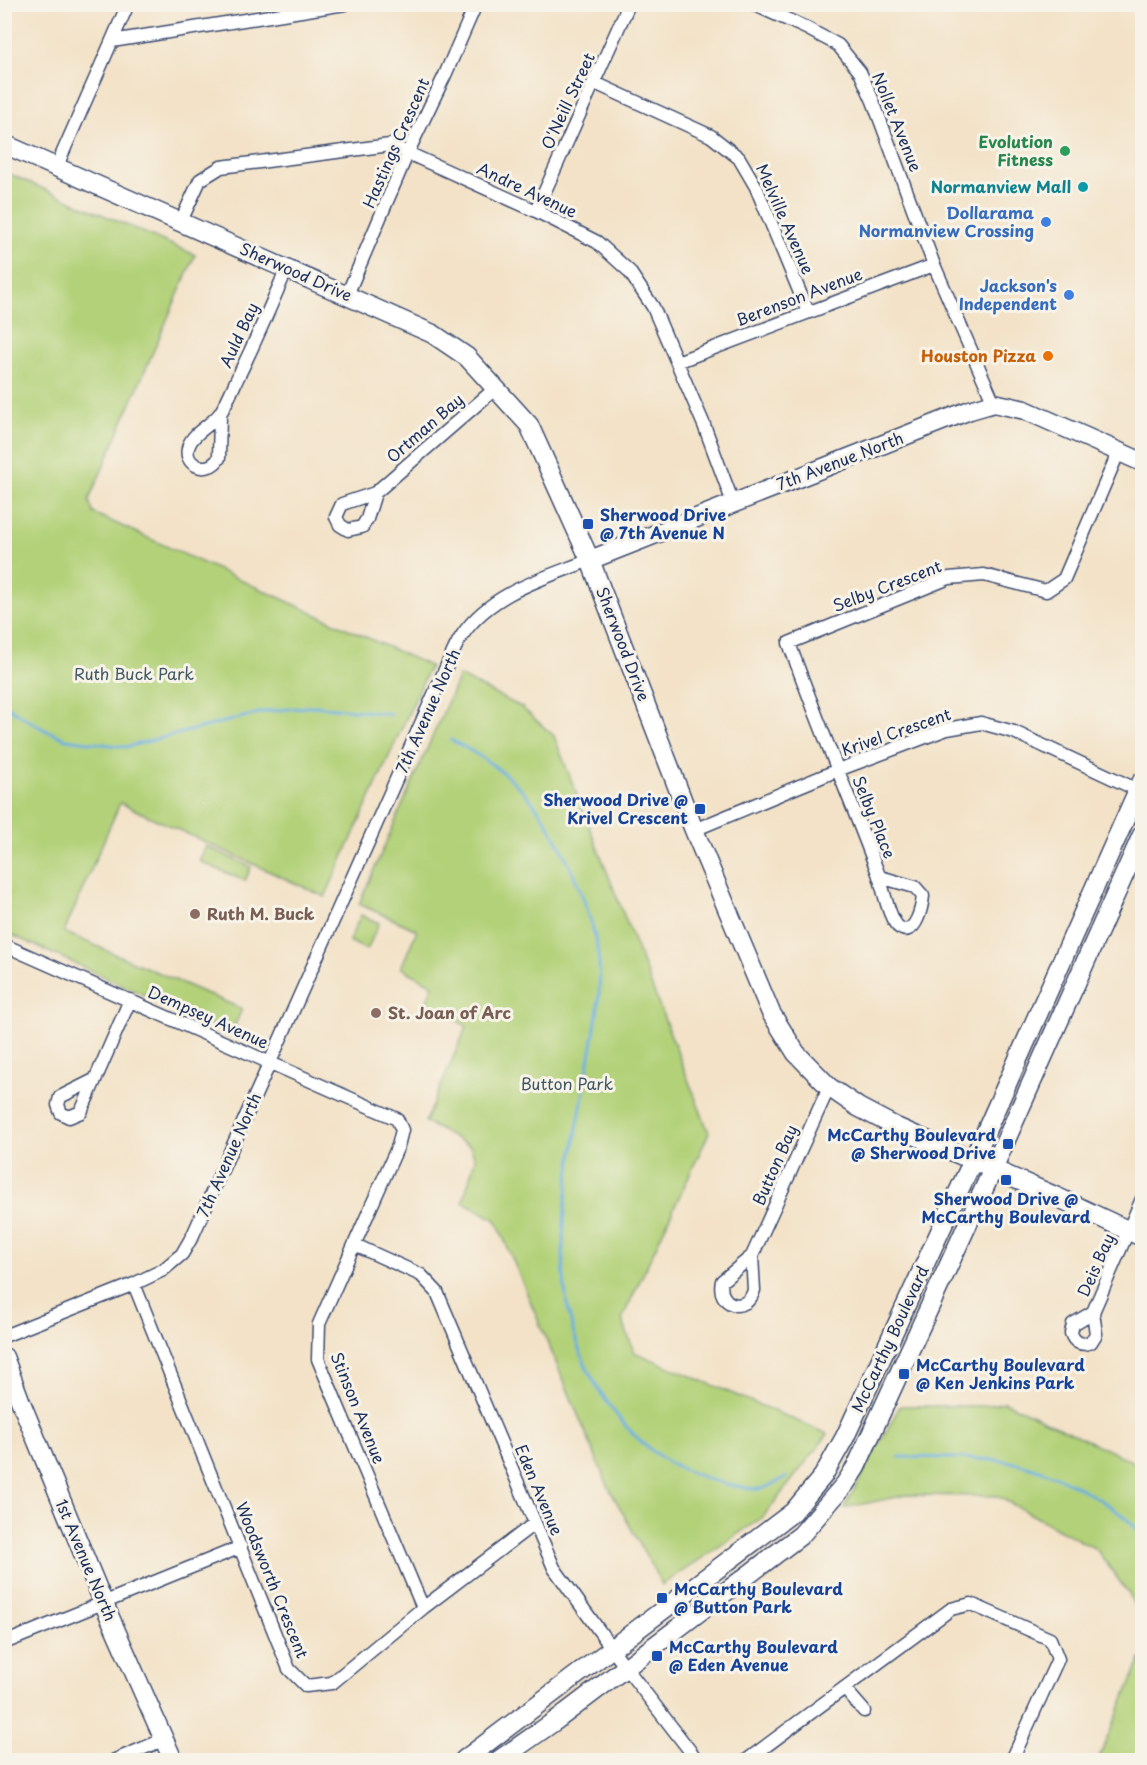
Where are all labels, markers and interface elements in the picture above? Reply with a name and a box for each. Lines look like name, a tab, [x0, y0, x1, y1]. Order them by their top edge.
street label: O'Neill Street	[534, 48, 600, 153]
street label: Nollet Avenue	[867, 68, 929, 175]
street label: Hastings Crescent	[356, 73, 435, 212]
place label: Evolution Fitness	[979, 129, 1053, 171]
marker: Evolution Fitness	[1058, 144, 1072, 158]
street label: Andre Avenue	[473, 155, 582, 223]
street label: Melville Avenue	[751, 159, 821, 278]
place label: Normanview Mall	[931, 174, 1071, 198]
marker: Normanview Mall	[1076, 180, 1090, 194]
place label: Dollarama Normanview Crossing	[859, 200, 1034, 242]
marker: Dollarama Normanview Crossing	[1039, 215, 1053, 229]
street label: Sherwood Drive	[236, 236, 356, 307]
street label: Berenson Avenue	[732, 261, 866, 331]
place label: Jackson's Independent	[959, 273, 1057, 315]
marker: Jackson's Independent	[1062, 288, 1076, 302]
street label: Auld Bay	[213, 298, 264, 371]
place label: Houston Pizza	[921, 343, 1036, 367]
marker: Houston Pizza	[1041, 349, 1055, 363]
street label: Ortman Bay	[381, 387, 468, 467]
street label: 7th Avenue North	[773, 425, 907, 495]
place label: Sherwood Drive @ 7th Avenue N	[600, 502, 726, 544]
marker: Sherwood Drive @ 7th Avenue N	[581, 517, 595, 531]
street label: Selby Crescent	[829, 553, 945, 617]
street label: Sherwood Drive	[591, 583, 657, 704]
street label: 7th Avenue North	[389, 644, 465, 777]
park label: Ruth Buck Park	[74, 661, 194, 685]
street label: Krivel Crescent	[838, 701, 954, 761]
street label: Selby Place	[847, 772, 902, 862]
place label: Sherwood Drive @ Krivel Crescent	[543, 787, 688, 829]
marker: Sherwood Drive @ Krivel Crescent	[693, 802, 707, 816]
place label: Ruth M. Buck	[207, 901, 315, 925]
marker: Ruth M. Buck	[188, 907, 202, 921]
street label: Dempsey Avenue	[144, 979, 273, 1054]
place label: St. Joan of Arc	[388, 1000, 511, 1024]
marker: St. Joan of Arc	[369, 1006, 383, 1020]
park label: Button Park	[521, 1071, 613, 1095]
street label: 7th Avenue North	[190, 1088, 266, 1221]
street label: Button Bay	[746, 1120, 803, 1209]
place label: McCarthy Boulevard @ Sherwood Drive	[827, 1122, 996, 1164]
marker: McCarthy Boulevard @ Sherwood Drive	[1001, 1137, 1015, 1151]
marker: Sherwood Drive @ McCarthy Boulevard	[999, 1173, 1013, 1187]
place label: Sherwood Drive @ McCarthy Boulevard	[922, 1186, 1091, 1228]
street label: Deis Bay	[1071, 1229, 1120, 1300]
street label: McCarthy Boulevard	[845, 1261, 934, 1416]
street label: Stinson Avenue	[326, 1348, 392, 1467]
place label: McCarthy Boulevard @ Ken Jenkins Park	[916, 1352, 1085, 1394]
marker: McCarthy Boulevard @ Ken Jenkins Park	[897, 1367, 911, 1381]
street label: Eden Avenue	[510, 1440, 570, 1539]
street label: 1st Avenue North	[50, 1495, 123, 1624]
street label: Woodsworth Crescent	[231, 1498, 315, 1662]
place label: McCarthy Boulevard @ Button Park	[674, 1576, 843, 1618]
marker: McCarthy Boulevard @ Button Park	[655, 1591, 669, 1605]
place label: McCarthy Boulevard @ Eden Avenue	[669, 1634, 838, 1676]
marker: McCarthy Boulevard @ Eden Avenue	[650, 1649, 664, 1663]

